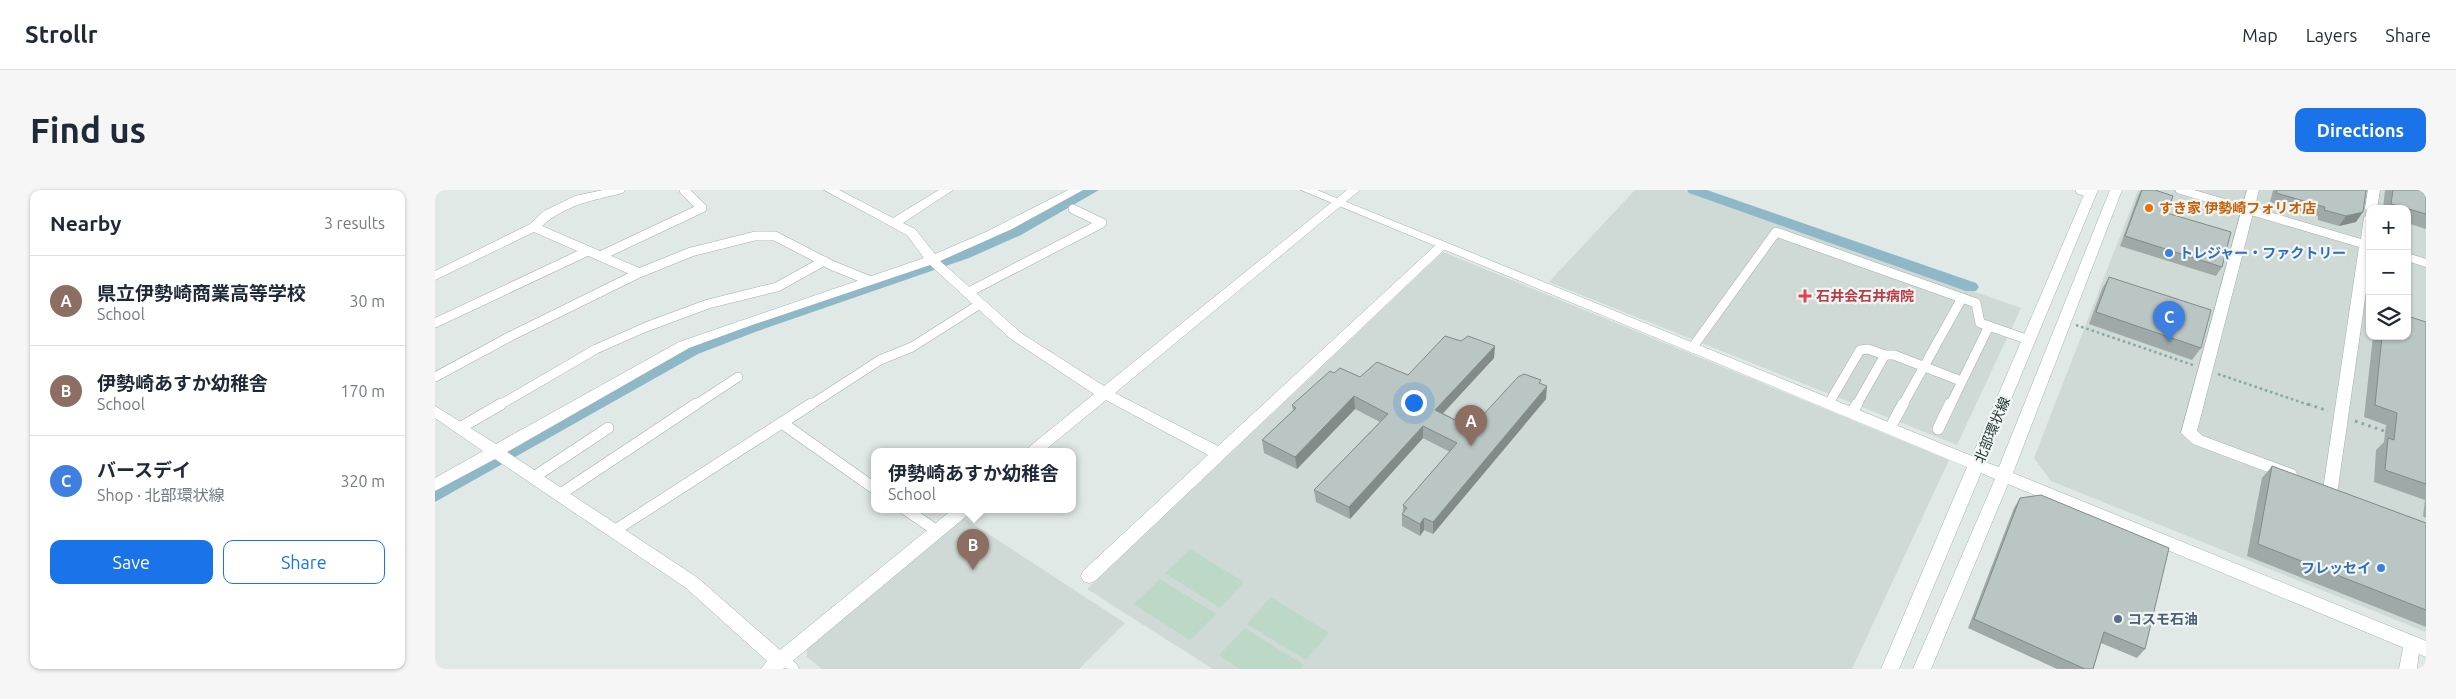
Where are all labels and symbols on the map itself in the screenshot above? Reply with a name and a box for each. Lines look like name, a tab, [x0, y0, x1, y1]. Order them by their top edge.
place label: すき家 伊勢崎フォリオ店	[2159, 200, 2316, 216]
marker: すき家 伊勢崎フォリオ店	[2143, 202, 2155, 214]
place label: トレジャー・ファクトリー	[2179, 245, 2346, 261]
marker: トレジャー・ファクトリー	[2163, 247, 2175, 259]
place label: 石井会石井病院	[1816, 288, 1914, 304]
marker: 石井会石井病院	[1798, 289, 1812, 303]
pin: C	[2153, 301, 2185, 342]
your location	[1401, 390, 1427, 416]
street label: 北部環状線	[1971, 395, 2013, 465]
pin: A	[1455, 405, 1487, 446]
pin: B	[957, 529, 989, 570]
place label: フレッセイ	[2301, 560, 2371, 576]
marker: フレッセイ	[2375, 562, 2387, 574]
place label: コスモ石油	[2128, 611, 2198, 627]
marker: コスモ石油	[2112, 613, 2124, 625]

